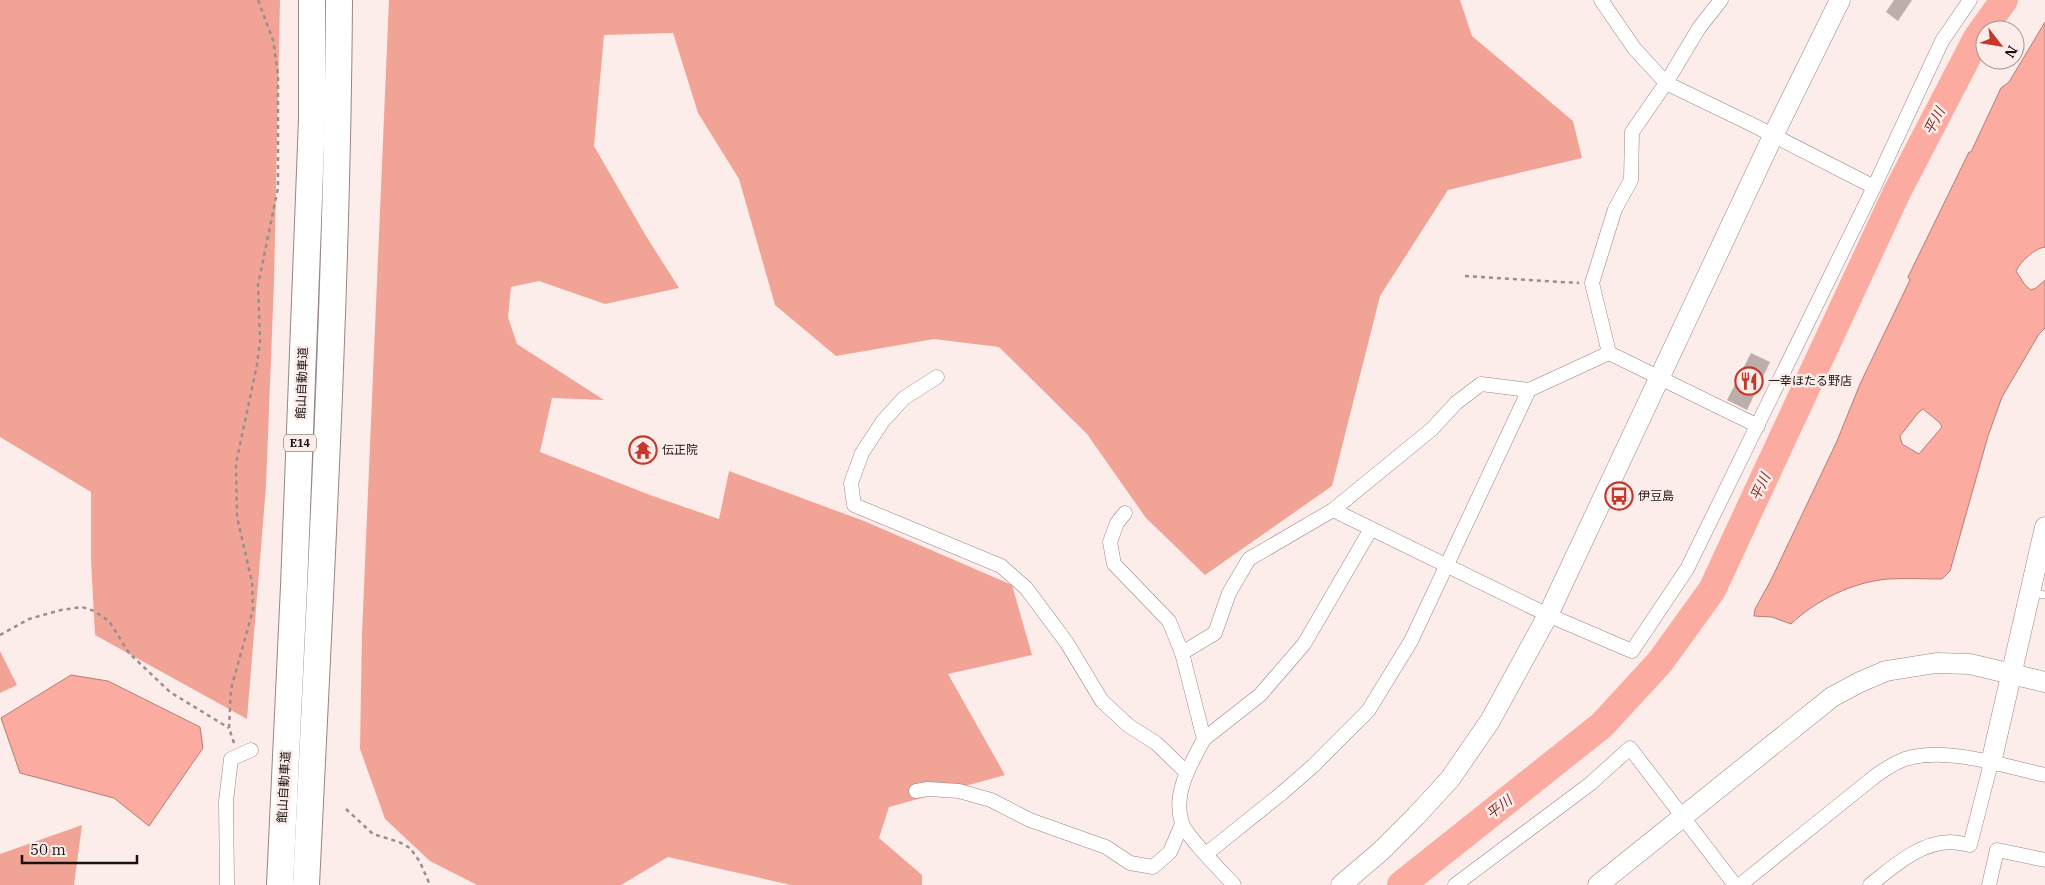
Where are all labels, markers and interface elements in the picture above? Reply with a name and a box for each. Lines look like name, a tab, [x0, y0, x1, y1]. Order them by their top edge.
north arrow	[1975, 20, 2025, 70]
text: N	[2001, 42, 2022, 61]
water label: 平川	[1919, 103, 1949, 138]
street label: 館山自動車道	[293, 347, 310, 419]
restaurant icon: 一幸ほたる野店	[1734, 366, 1764, 396]
place label: 一幸ほたる野店	[1768, 373, 1852, 388]
road number: E14	[284, 434, 316, 452]
temple icon: 伝正院	[628, 435, 658, 465]
place label: 伝正院	[662, 442, 698, 457]
water label: 平川	[1746, 469, 1775, 503]
bus stop icon: 伊豆島	[1604, 481, 1634, 511]
place label: 伊豆島	[1638, 488, 1674, 503]
street label: 館山自動車道	[274, 751, 293, 823]
water label: 平川	[1482, 790, 1517, 823]
scale bar	[22, 832, 138, 864]
text: 50 m	[30, 840, 66, 859]

